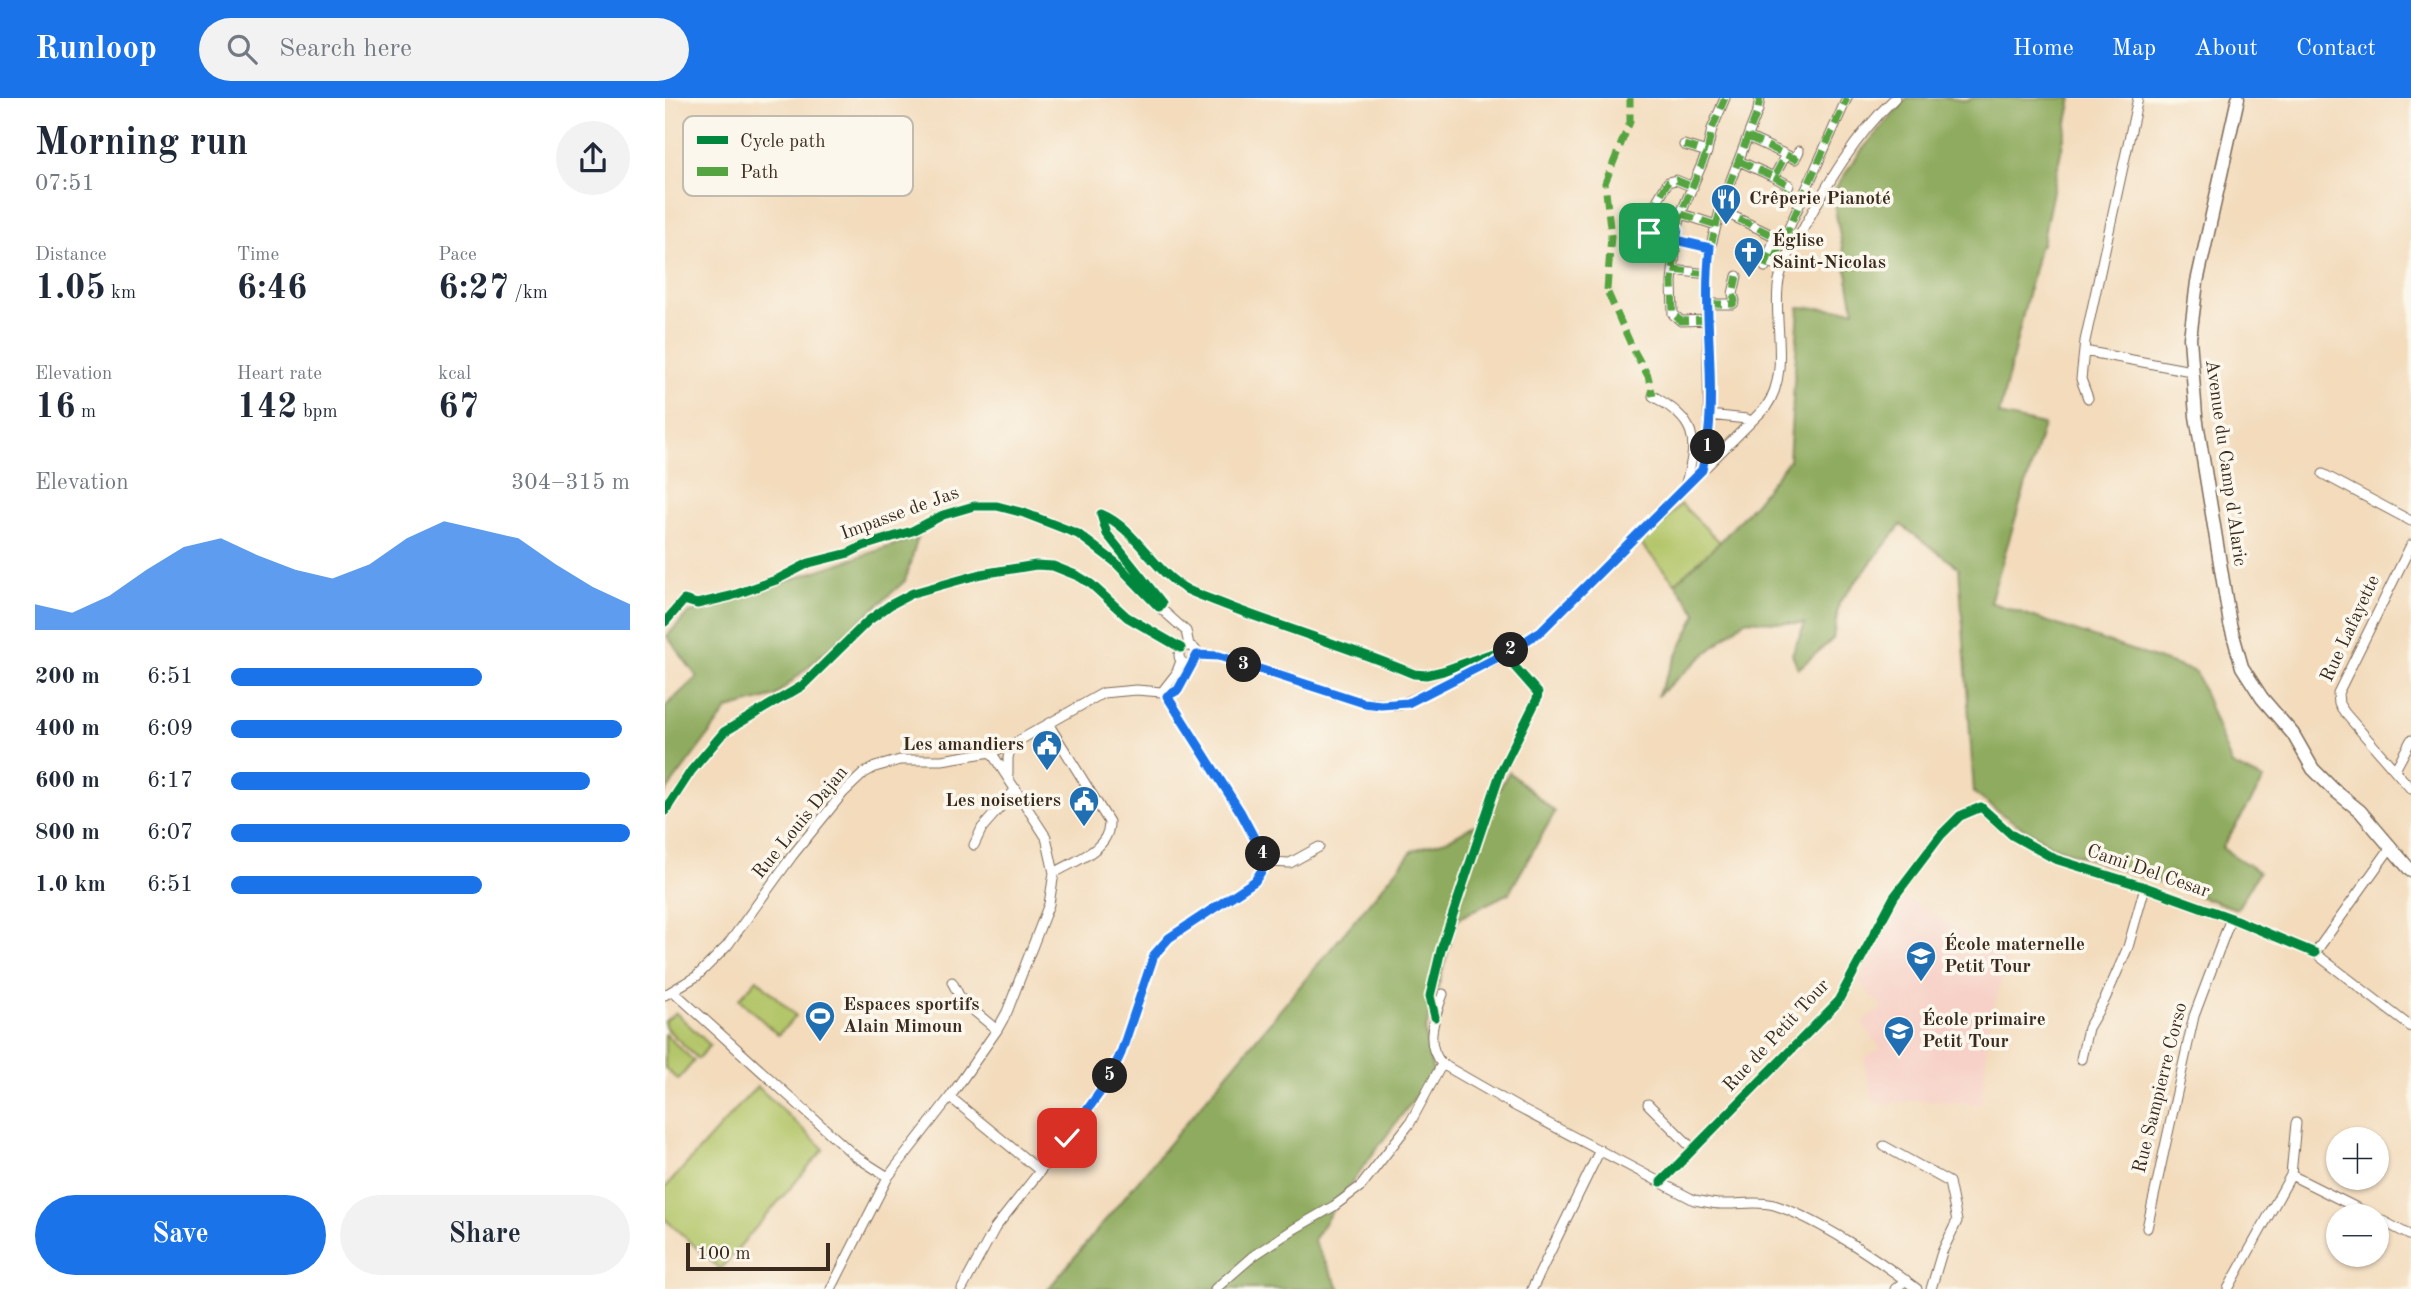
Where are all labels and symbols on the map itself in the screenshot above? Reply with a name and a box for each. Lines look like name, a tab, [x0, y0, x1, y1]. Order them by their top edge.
legend	[683, 116, 913, 196]
text: Cycle path	[740, 133, 826, 152]
text: Path	[740, 164, 778, 183]
restaurant icon: Crêperie Pianoté	[1709, 182, 1743, 226]
place label: Crêperie Pianoté	[1749, 190, 1891, 209]
pin	[1619, 203, 1679, 263]
place label: Église Saint-Nicolas	[1772, 228, 1886, 273]
church icon: Église Saint-Nicolas	[1732, 235, 1766, 279]
street label: Avenue du Camp d'Alaric	[2201, 359, 2249, 567]
pin: 1	[1691, 430, 1725, 464]
street label: Impasse de Jas	[838, 484, 962, 544]
street label: Rue Lafayette	[2318, 573, 2384, 685]
pin: 2	[1493, 632, 1529, 668]
pin: 3	[1227, 648, 1261, 682]
public building icon: Les amandiers	[1030, 728, 1064, 772]
place label: Les amandiers	[903, 736, 1024, 755]
street label: Rue Louis Dajan	[750, 763, 852, 883]
public building icon: Les noisetiers	[1067, 784, 1101, 828]
place label: Les noisetiers	[945, 792, 1061, 811]
pin: 4	[1245, 836, 1281, 872]
street label: Cami Del Cesar	[2084, 842, 2212, 902]
place label: École maternelle Petit Tour	[1944, 932, 2085, 977]
school or university icon: École maternelle Petit Tour	[1904, 939, 1938, 983]
street label: Rue de Petit Tour	[1720, 976, 1834, 1096]
place label: Espaces sportifs Alain Mimoun	[843, 996, 979, 1037]
sports icon: Espaces sportifs Alain Mimoun	[803, 999, 837, 1043]
street label: Rue Sampierre Corso	[2131, 1001, 2191, 1175]
place label: École primaire Petit Tour	[1922, 1007, 2046, 1052]
school or university icon: École primaire Petit Tour	[1882, 1014, 1916, 1058]
pin: 5	[1093, 1058, 1127, 1094]
pin	[1037, 1108, 1097, 1168]
scale bar	[686, 1240, 829, 1272]

